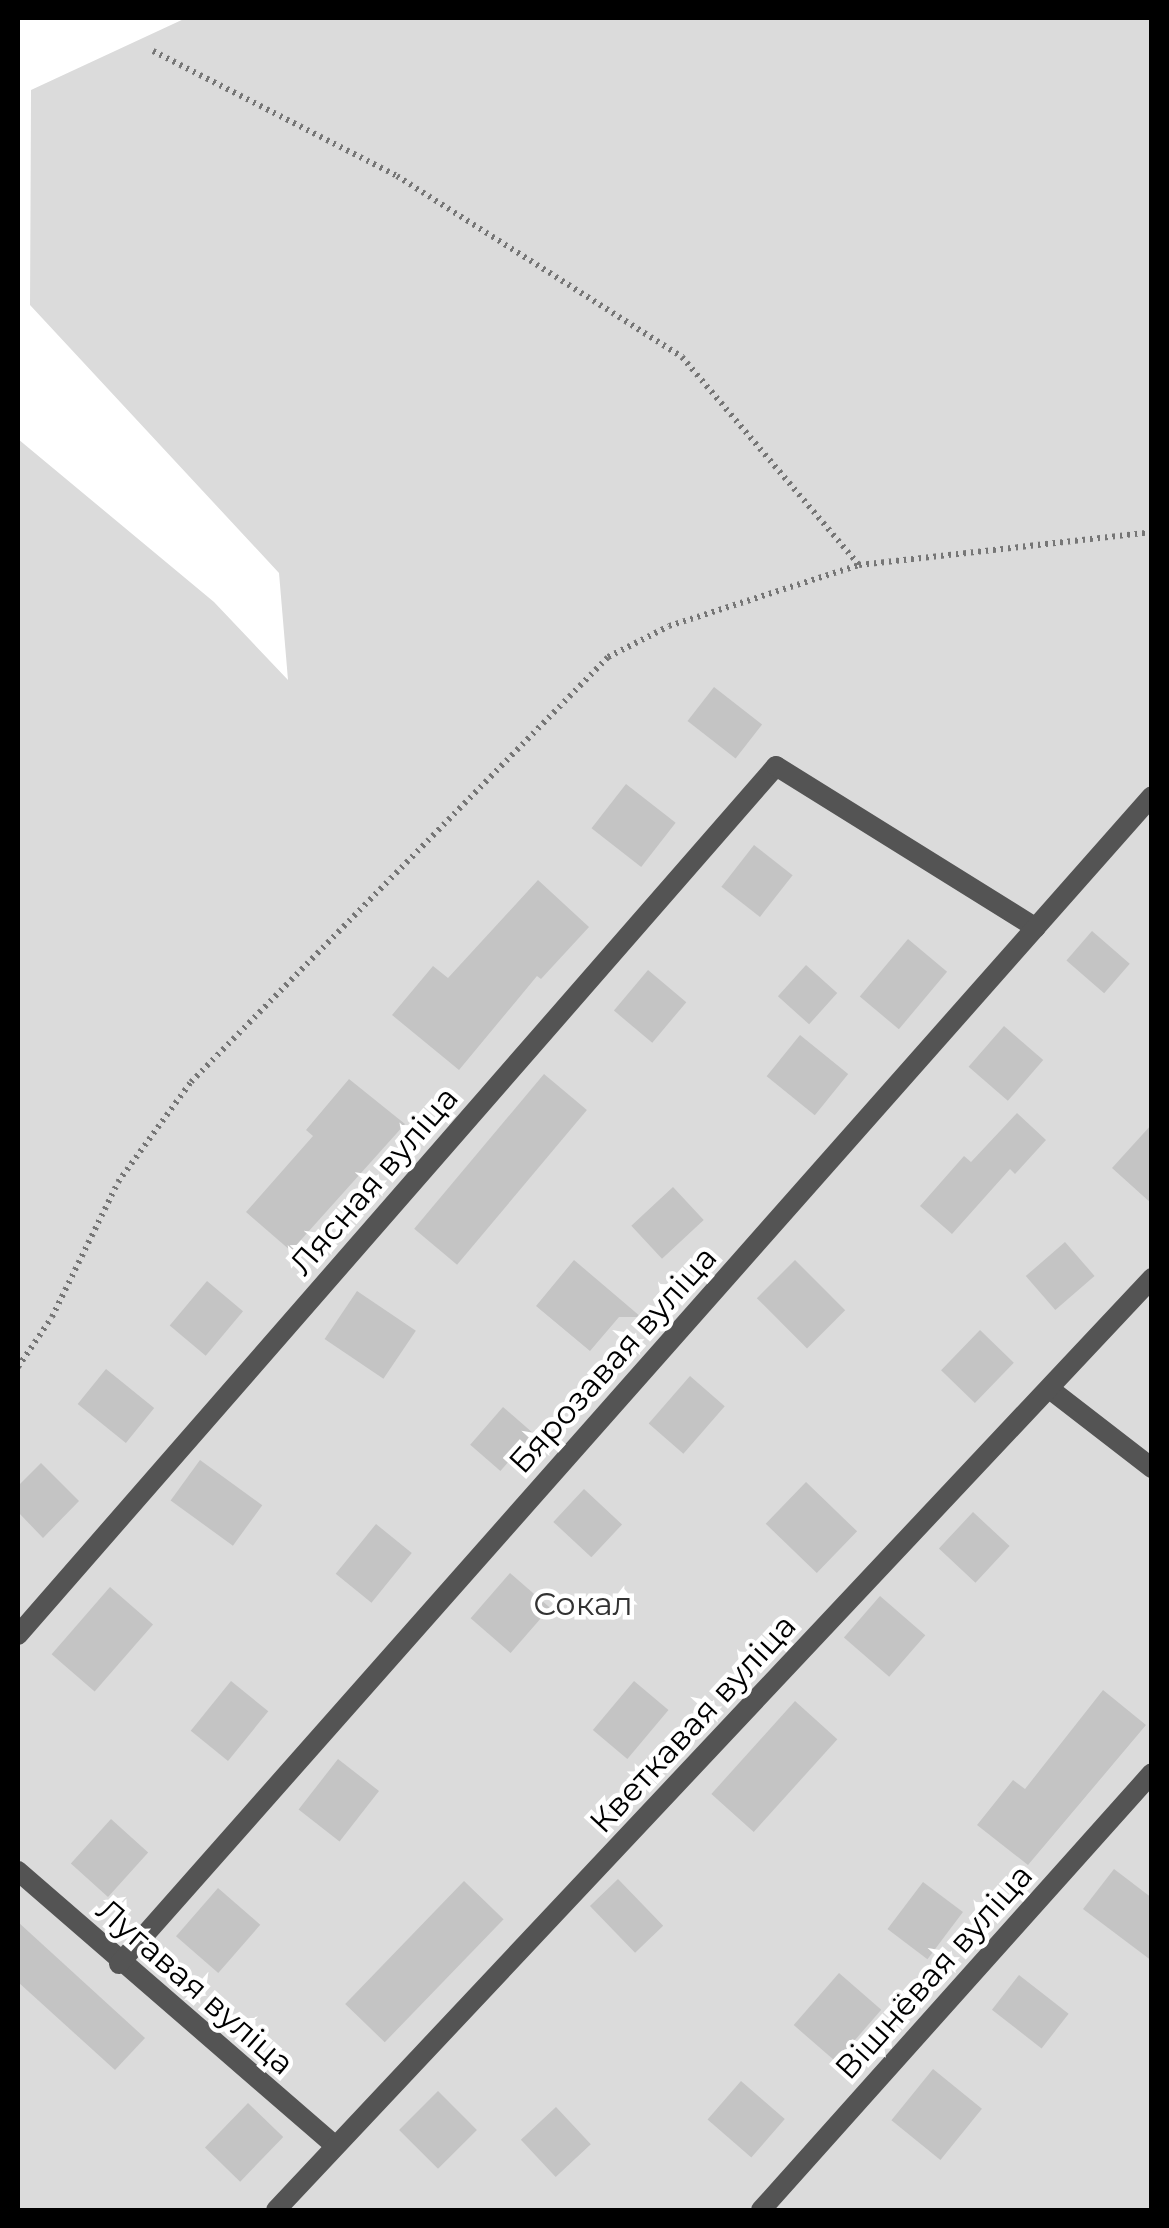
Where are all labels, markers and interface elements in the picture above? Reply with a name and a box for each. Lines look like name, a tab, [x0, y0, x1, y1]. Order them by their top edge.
street label: Лясная вуліца	[282, 1079, 466, 1283]
street label: Бярозавая вуліца	[501, 1239, 725, 1481]
park label: Сокал	[533, 1585, 633, 1623]
street label: Кветкавая вуліца	[582, 1607, 804, 1841]
street label: Вішнёвая вуліца	[827, 1857, 1041, 2087]
street label: Лугавая вуліца	[89, 1891, 301, 2083]

